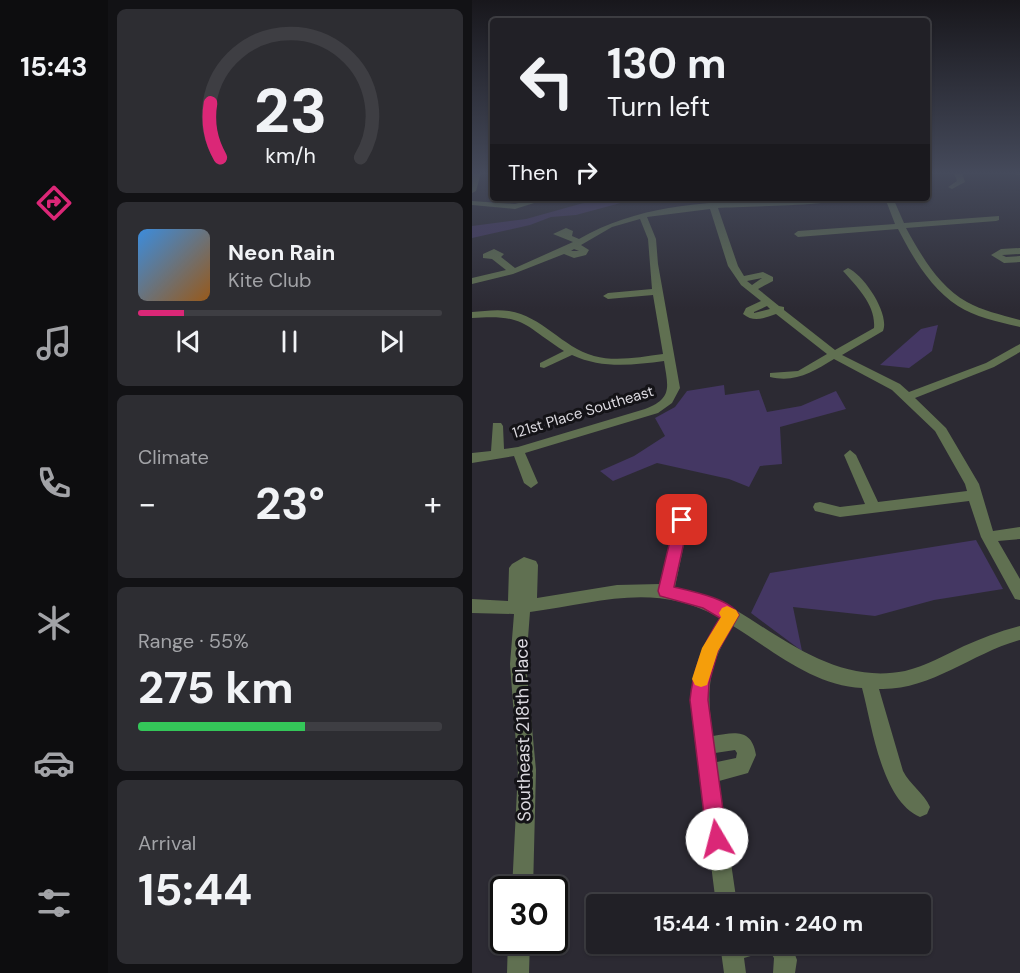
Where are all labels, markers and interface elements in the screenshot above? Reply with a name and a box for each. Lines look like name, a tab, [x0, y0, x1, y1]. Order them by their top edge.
text: 130 m	[607, 36, 727, 91]
icon: left	[508, 42, 586, 120]
text: 15:43	[20, 49, 88, 84]
text: 23	[253, 70, 327, 151]
text: Turn left	[607, 89, 710, 124]
text: km/h	[265, 142, 315, 170]
icon: right	[570, 156, 603, 189]
text: Then	[508, 158, 558, 187]
icon: directions	[33, 182, 75, 224]
text: Neon Rain	[228, 238, 335, 267]
text: Kite Club	[228, 267, 312, 293]
icon: music	[33, 322, 75, 364]
icon: previous	[172, 325, 205, 358]
icon: pause	[273, 325, 306, 358]
icon: next	[375, 325, 408, 358]
street label: 121st Place Southeast	[510, 381, 656, 443]
text: Climate	[138, 444, 209, 470]
icon: phone	[33, 462, 75, 504]
text: 23°	[255, 474, 325, 533]
text: −	[138, 482, 156, 525]
text: +	[424, 482, 442, 525]
pin	[656, 494, 707, 545]
icon: arrive	[665, 503, 698, 536]
icon: climate	[33, 602, 75, 644]
text: Range · 55%	[138, 628, 249, 654]
street label: Southeast 218th Place	[509, 638, 537, 822]
text: 275 km	[138, 658, 294, 717]
icon: car	[33, 742, 75, 784]
position arrow	[685, 807, 749, 871]
text: Arrival	[138, 830, 196, 856]
text: 15:44	[138, 860, 252, 919]
speed limit sign: 30	[490, 876, 568, 954]
icon: filters	[33, 882, 75, 924]
text: 15:44 · 1 min · 240 m	[654, 909, 863, 938]

